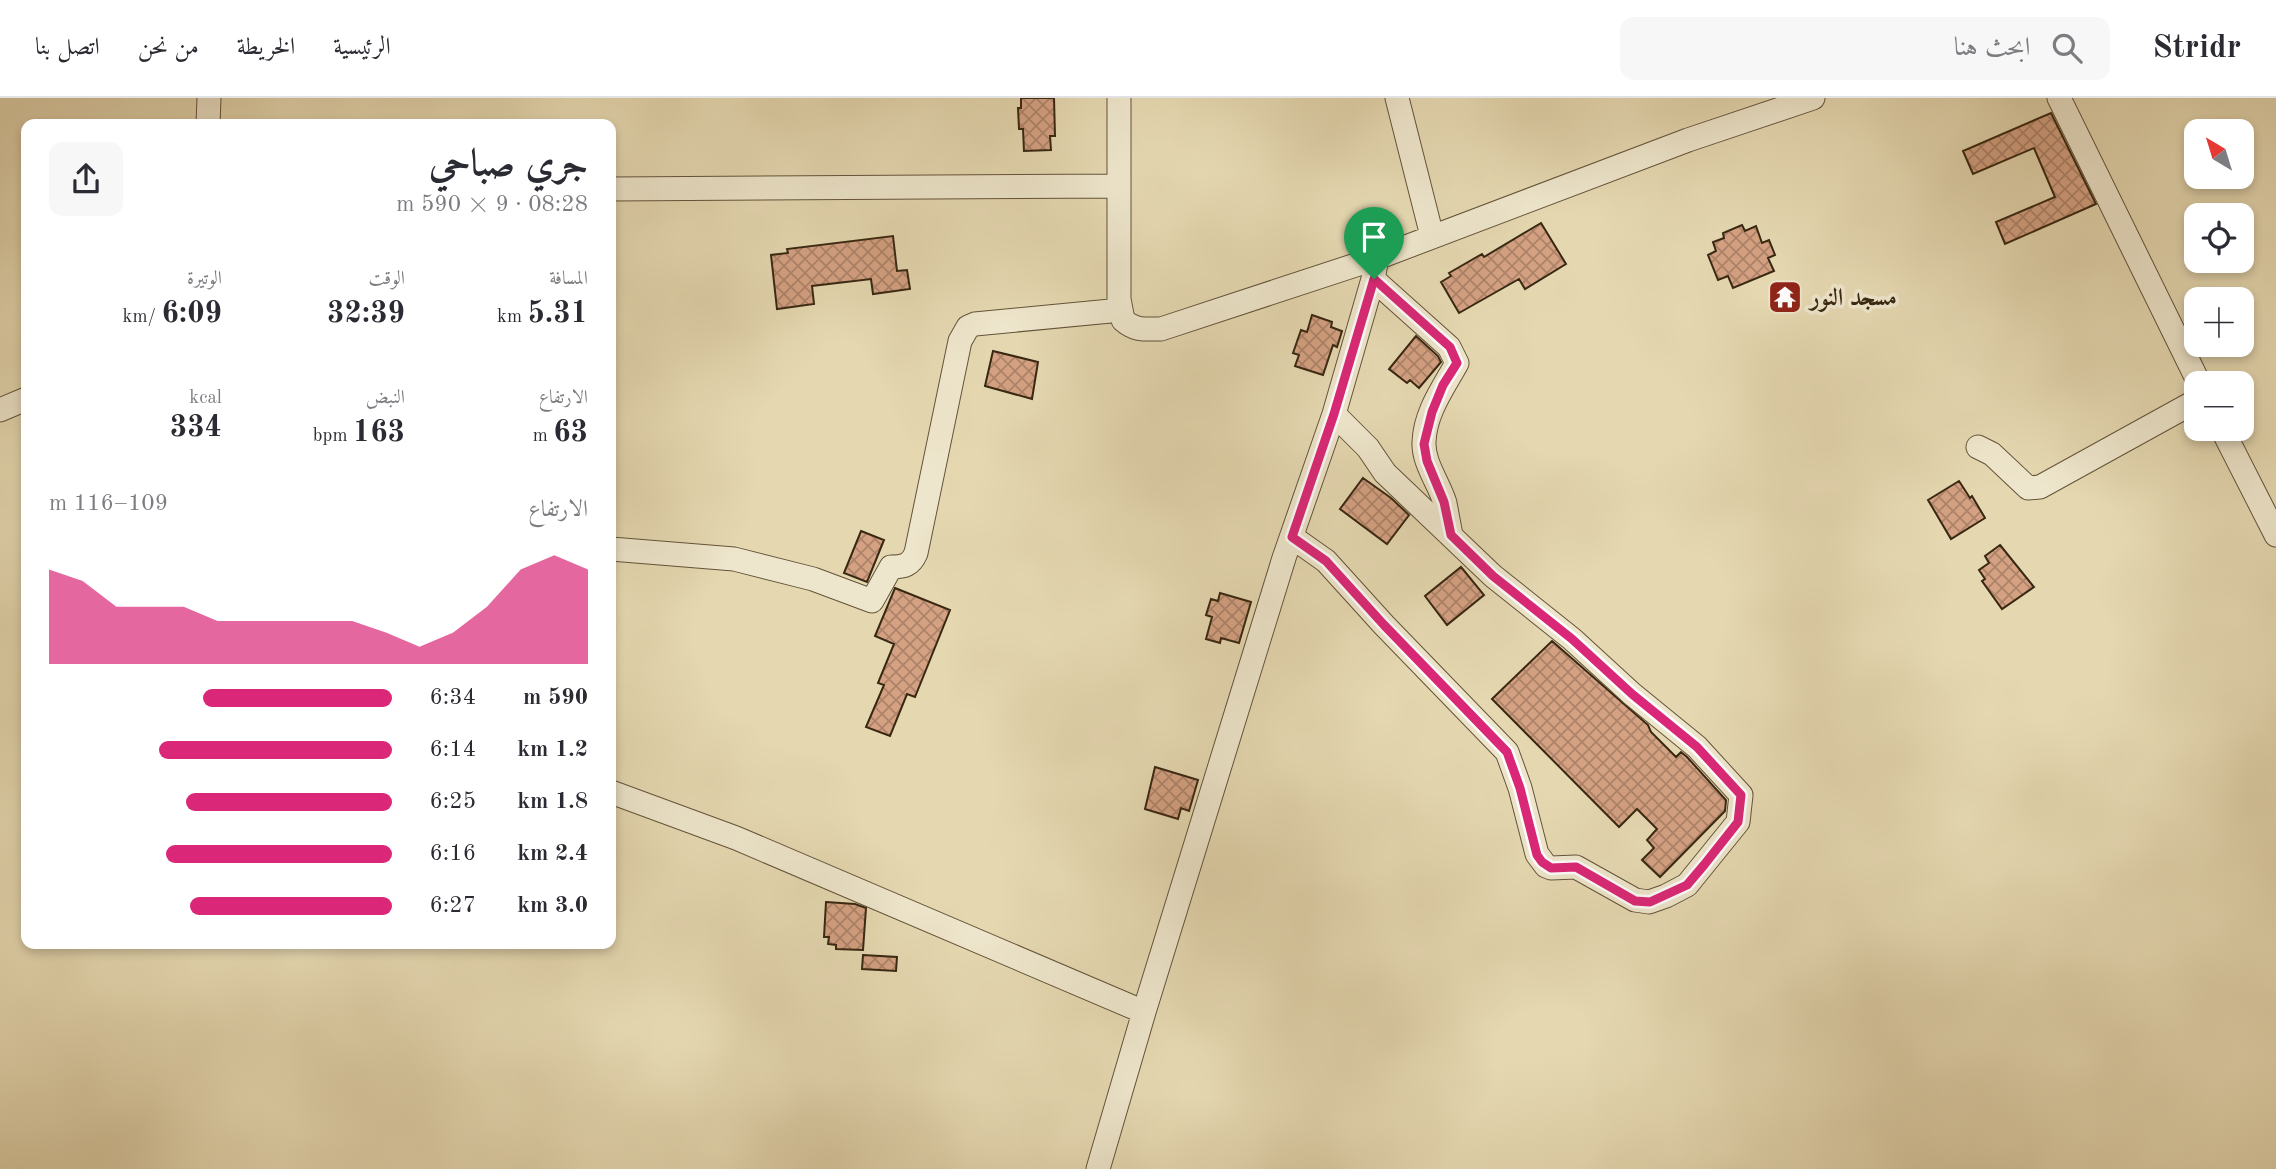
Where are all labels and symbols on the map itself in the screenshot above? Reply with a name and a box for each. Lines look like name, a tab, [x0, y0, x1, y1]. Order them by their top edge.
north arrow	[2184, 119, 2254, 189]
pin	[1344, 207, 1404, 279]
temple icon: مسجد النور	[1766, 278, 1804, 316]
place label: مسجد النور	[1807, 286, 1897, 312]

